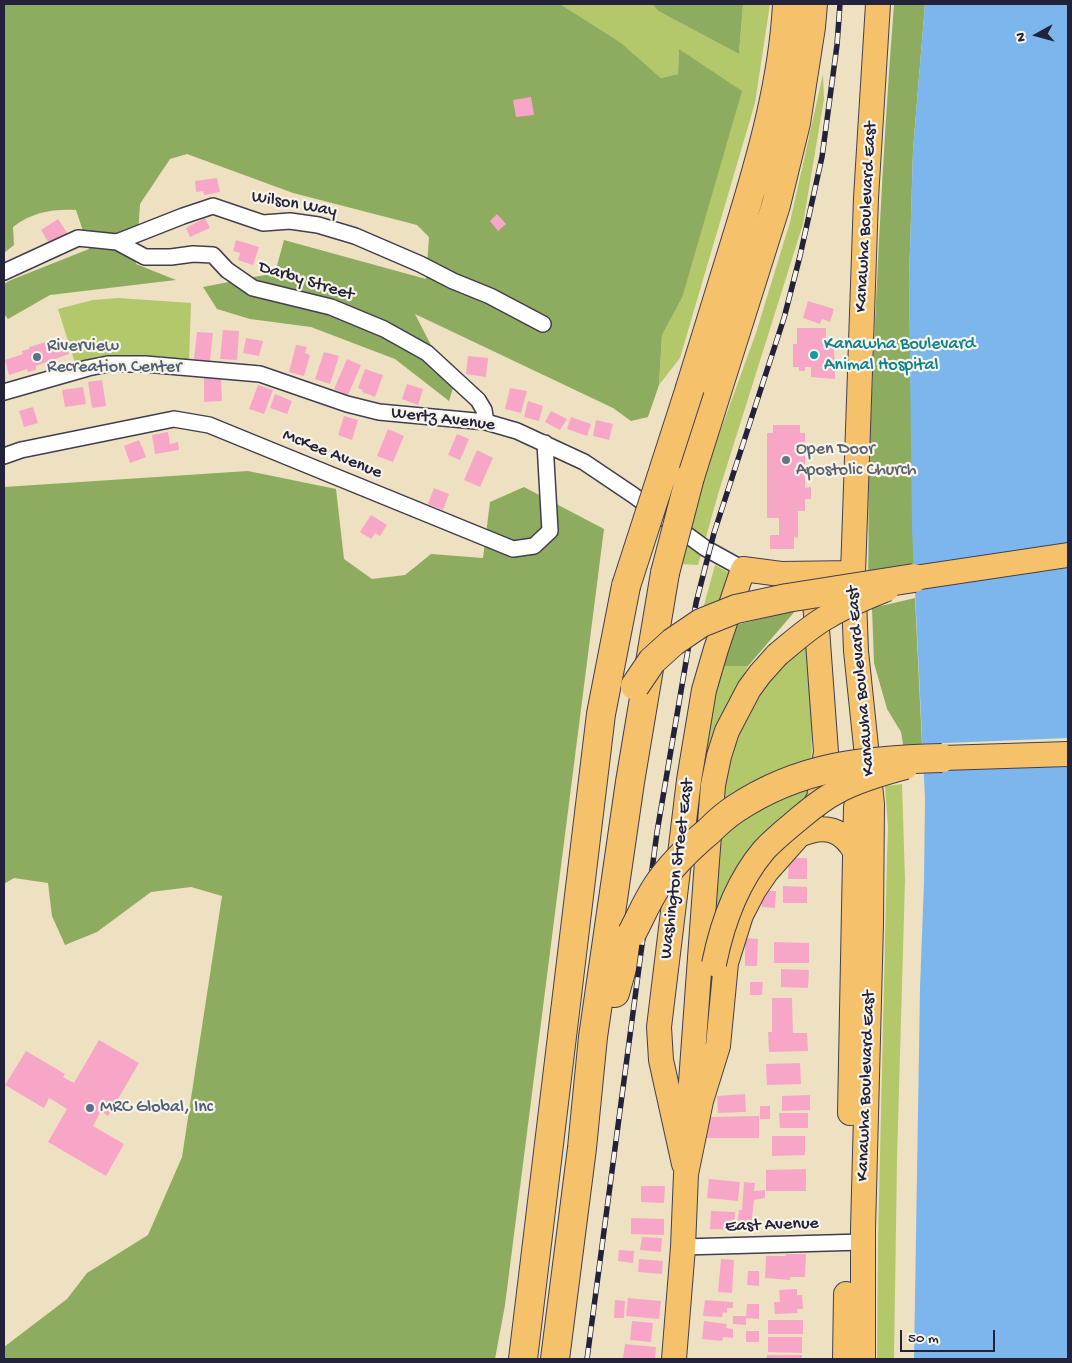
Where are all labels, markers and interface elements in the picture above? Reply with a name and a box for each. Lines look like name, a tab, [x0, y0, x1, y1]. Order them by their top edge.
north arrow	[1012, 10, 1062, 60]
text: N	[1013, 31, 1031, 42]
street label: Kanawha Boulevard East	[851, 121, 883, 313]
street label: Wilson Way	[250, 187, 338, 223]
street label: Darby Street	[256, 257, 356, 307]
place label: Kanawha Boulevard Animal Hospital	[824, 334, 975, 376]
place label: Riverview Recreation Center	[47, 336, 182, 378]
marker: Kanawha Boulevard Animal Hospital	[808, 349, 820, 361]
marker: Riverview Recreation Center	[31, 351, 43, 363]
street label: Wertz Avenue	[390, 403, 496, 437]
street label: McKee Avenue	[279, 425, 385, 485]
place label: Open Door Apostolic Church	[796, 439, 916, 482]
marker: Open Door Apostolic Church	[780, 454, 792, 466]
street label: Kanawha Boulevard East	[843, 585, 881, 777]
street label: Washington Street East	[656, 778, 700, 960]
street label: Kanawha Boulevard East	[853, 990, 881, 1182]
place label: MRC Global, Inc	[100, 1097, 213, 1119]
marker: MRC Global, Inc	[84, 1102, 96, 1114]
street label: East Avenue	[725, 1214, 819, 1238]
scale bar	[902, 1320, 997, 1352]
text: 50 m	[908, 1330, 939, 1348]

